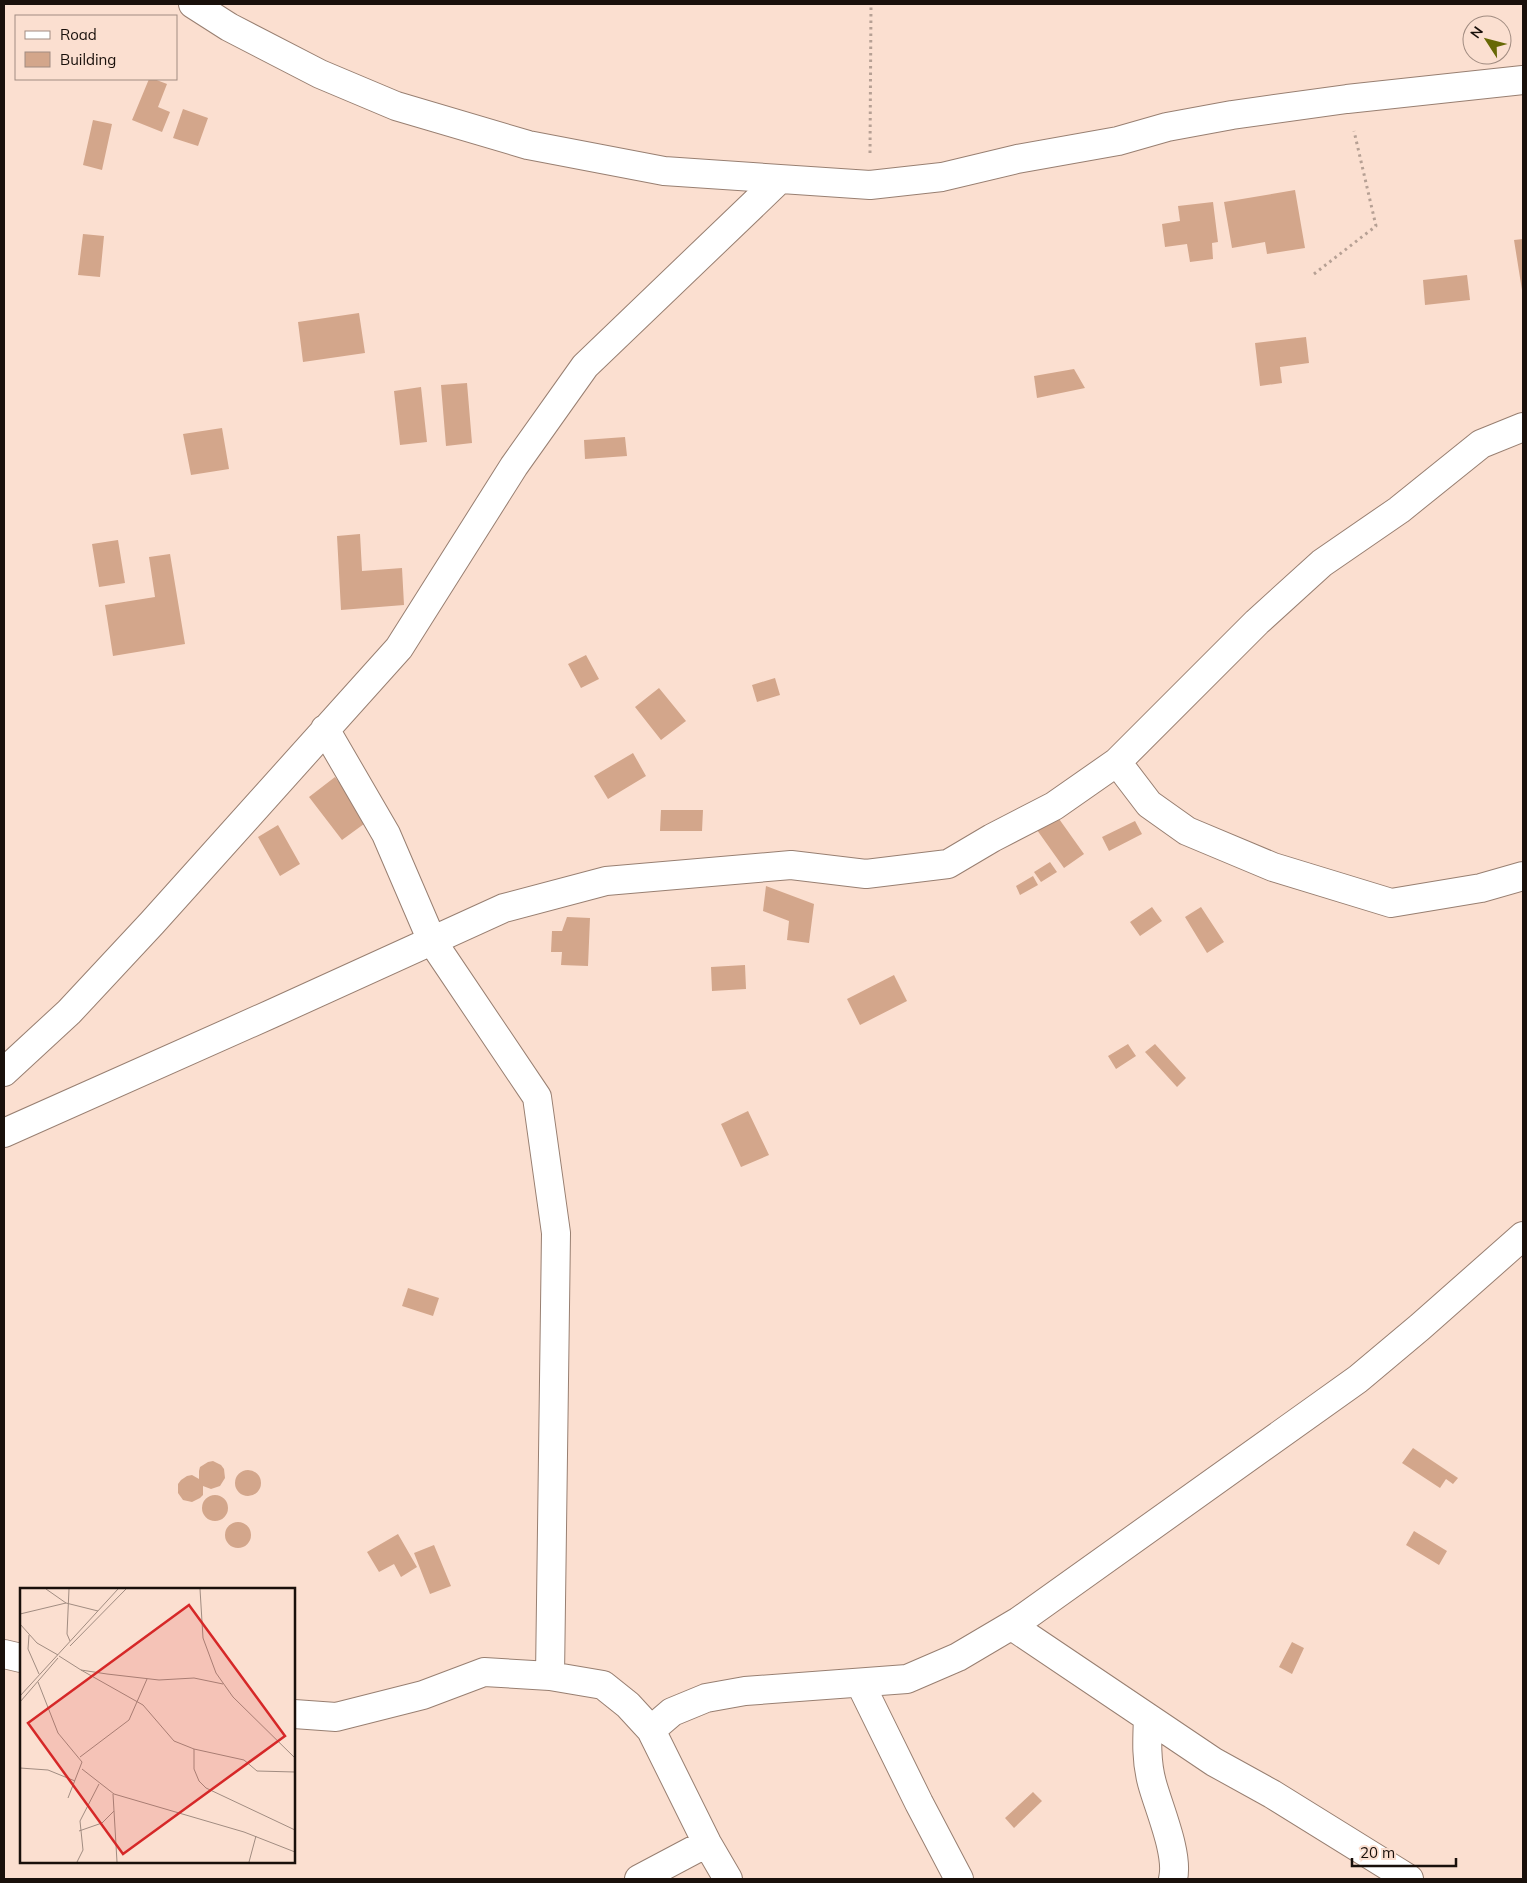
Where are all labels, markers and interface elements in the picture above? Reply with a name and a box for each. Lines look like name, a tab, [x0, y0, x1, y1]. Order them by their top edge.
legend	[15, 15, 178, 80]
north arrow	[1462, 15, 1512, 65]
text: N	[1466, 23, 1487, 42]
text: Road	[60, 25, 97, 44]
text: Building	[60, 50, 116, 69]
inset map	[20, 1588, 295, 1863]
scale bar	[1352, 1836, 1456, 1868]
text: 20 m	[1360, 1843, 1395, 1862]

